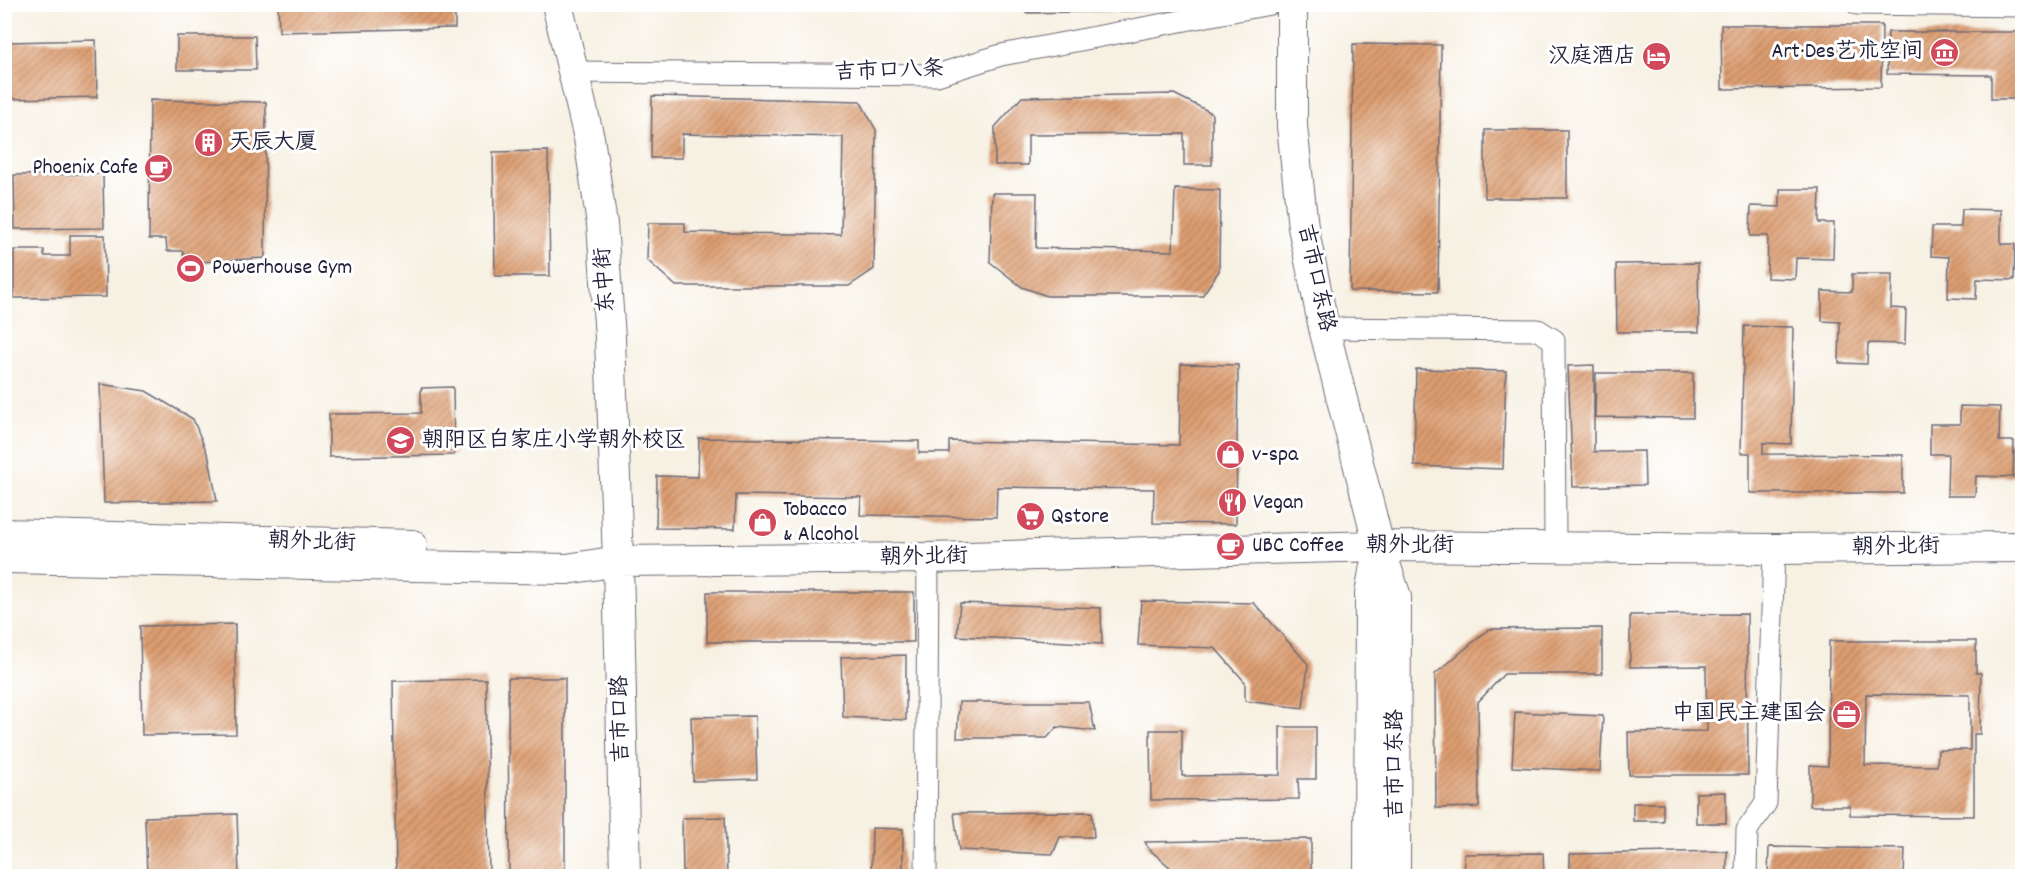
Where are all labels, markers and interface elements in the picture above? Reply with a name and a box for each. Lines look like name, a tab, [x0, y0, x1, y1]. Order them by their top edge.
museum icon: Art·Des艺术空间	[1928, 36, 1960, 68]
place label: Art·Des艺术空间	[1771, 37, 1923, 68]
hotel icon: 汉庭酒店	[1641, 41, 1673, 73]
place label: 汉庭酒店	[1548, 42, 1636, 73]
street label: 吉市口八条	[833, 55, 945, 89]
building icon: 天辰大厦	[192, 127, 224, 159]
place label: 天辰大厦	[229, 128, 317, 159]
cafe icon: Phoenix Cafe	[143, 152, 175, 184]
place label: Phoenix Cafe	[32, 153, 138, 184]
street label: 吉市口东路	[1288, 221, 1342, 335]
street label: 东中街	[588, 246, 624, 314]
sports icon: Powerhouse Gym	[175, 252, 207, 284]
place label: Powerhouse Gym	[212, 253, 352, 284]
school or university icon: 朝阳区白家庄小学朝外校区	[385, 425, 417, 457]
place label: 朝阳区白家庄小学朝外校区	[422, 426, 686, 457]
shop icon: v-spa	[1215, 439, 1247, 471]
place label: v-spa	[1252, 440, 1299, 471]
restaurant icon: Vegan	[1216, 487, 1248, 519]
place label: Vegan	[1253, 488, 1303, 519]
place label: Tobacco & Alcohol	[783, 495, 859, 551]
supermarket icon: Qstore	[1014, 501, 1046, 533]
place label: Qstore	[1051, 502, 1109, 533]
shop icon: Tobacco & Alcohol	[746, 507, 778, 539]
street label: 朝外北街	[267, 526, 357, 560]
cafe icon: UBC Coffee	[1215, 530, 1247, 562]
place label: UBC Coffee	[1252, 531, 1344, 562]
street label: 朝外北街	[1366, 531, 1454, 562]
street label: 朝外北街	[1852, 532, 1940, 564]
street label: 朝外北街	[880, 542, 968, 574]
street label: 吉市口路	[606, 675, 638, 763]
office icon: 中国民主建国会	[1831, 698, 1863, 730]
place label: 中国民主建国会	[1672, 699, 1826, 730]
street label: 吉市口东路	[1381, 709, 1412, 819]

